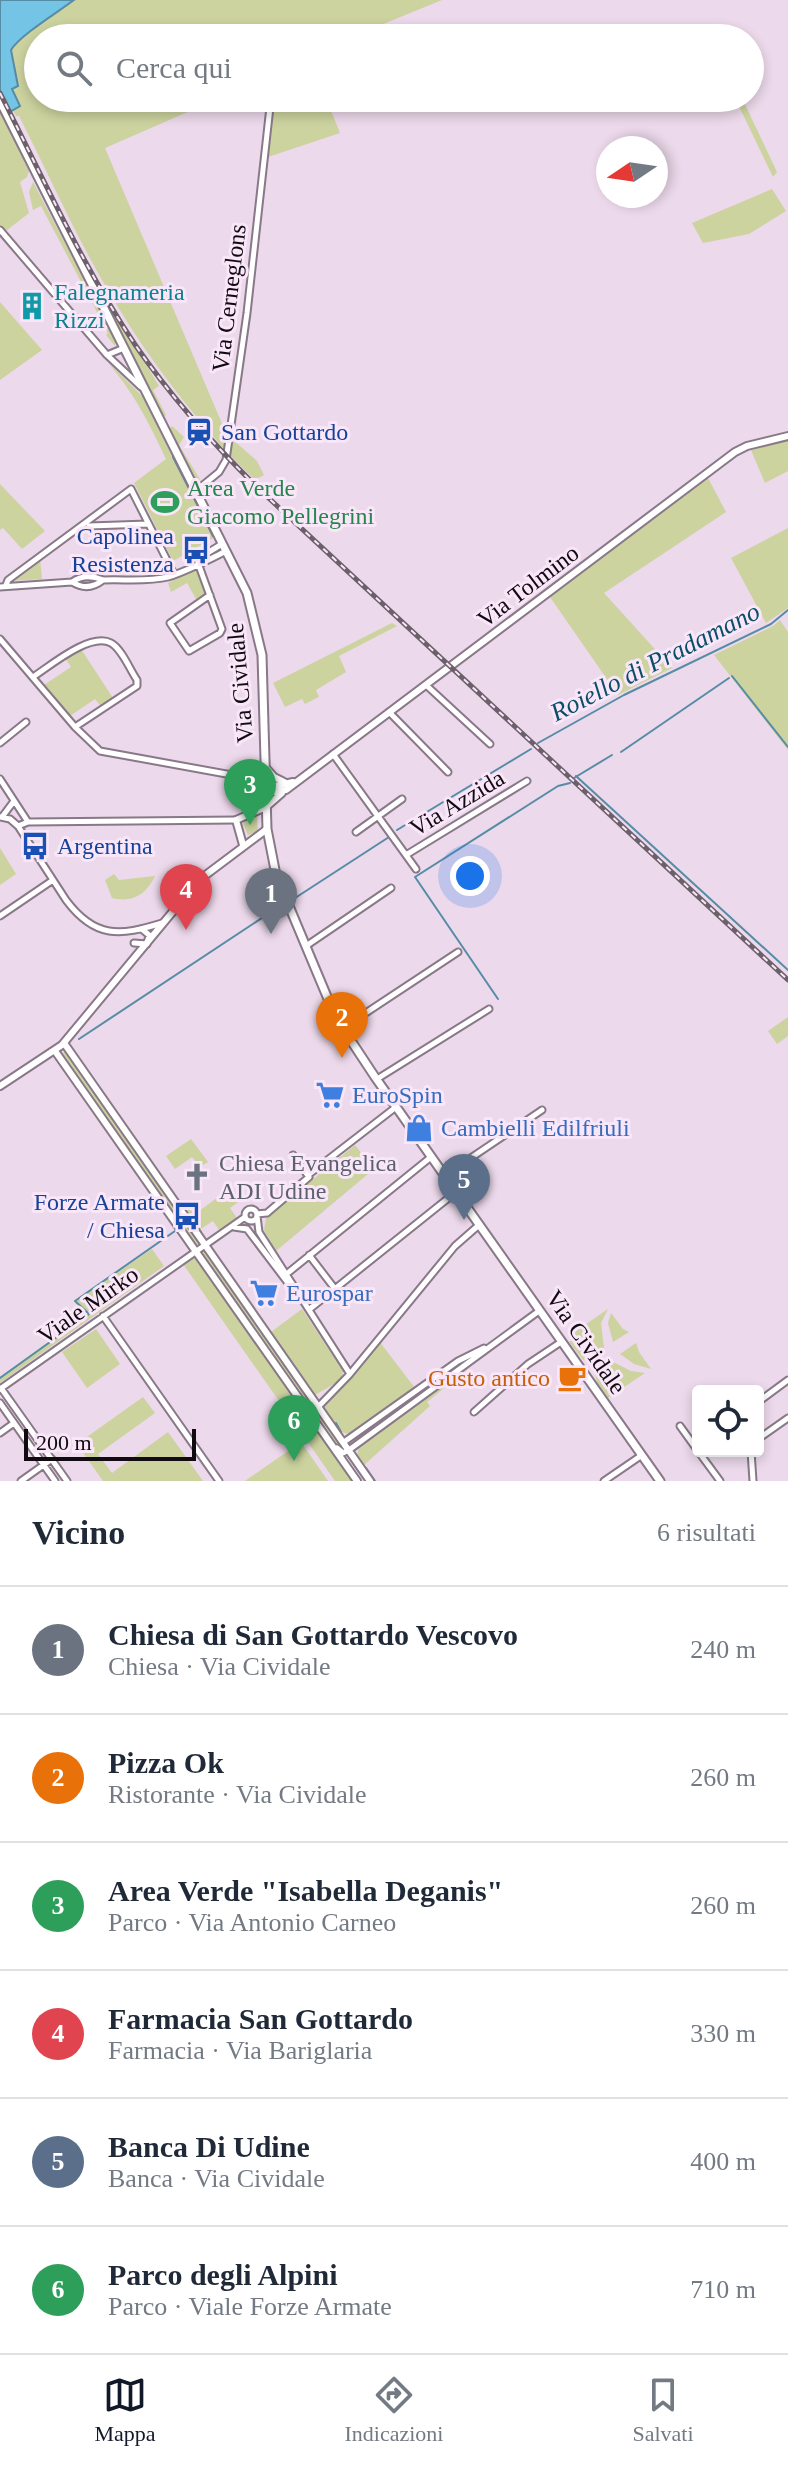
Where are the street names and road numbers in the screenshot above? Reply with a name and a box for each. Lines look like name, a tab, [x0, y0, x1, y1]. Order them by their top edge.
street label: Via Cerneglons	[207, 223, 251, 373]
street label: Via Tolmino	[472, 540, 584, 632]
street label: Via Cividale	[222, 622, 258, 744]
street label: Via Azzida	[405, 764, 509, 841]
street label: Viale Mirko	[33, 1261, 143, 1349]
street label: Via Cividale	[541, 1285, 631, 1399]

